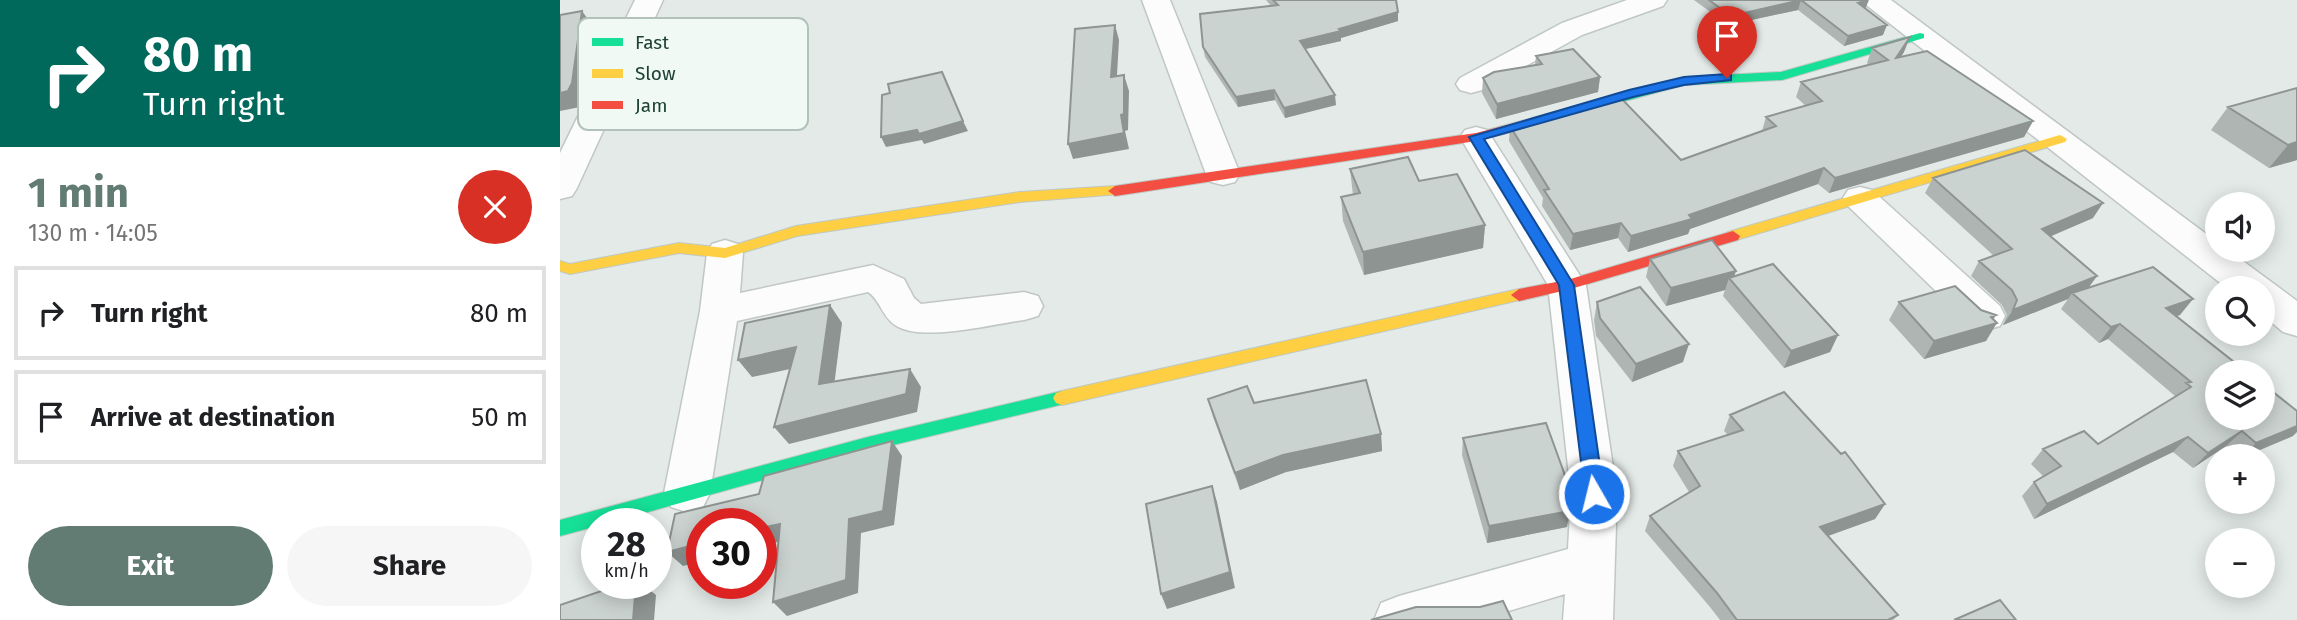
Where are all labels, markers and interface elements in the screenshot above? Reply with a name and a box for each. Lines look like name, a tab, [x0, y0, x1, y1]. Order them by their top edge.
pin	[1697, 6, 1757, 78]
icon: arrive	[1708, 17, 1746, 55]
legend	[578, 18, 808, 130]
text: 80 m	[143, 25, 253, 84]
icon: right	[28, 28, 119, 119]
text: Fast	[635, 31, 669, 54]
text: Slow	[635, 62, 676, 85]
text: Turn right	[143, 85, 285, 123]
text: Jam	[635, 94, 667, 117]
text: 1 min	[28, 168, 129, 218]
button: close	[458, 170, 532, 244]
map controls	[2205, 192, 2275, 598]
button: sound	[2205, 192, 2275, 262]
text: 130 m · 14:05	[28, 219, 158, 247]
button: search	[2205, 276, 2275, 346]
icon: right	[32, 294, 70, 332]
text: Turn right	[91, 298, 208, 329]
text: 80 m	[470, 298, 528, 329]
button: layers	[2205, 360, 2275, 430]
icon: arrive	[32, 398, 70, 436]
text: Arrive at destination	[91, 402, 335, 433]
text: 50 m	[471, 402, 528, 433]
button: +	[2205, 444, 2275, 514]
position arrow	[1557, 457, 1631, 531]
speed limit sign: 30	[686, 508, 777, 599]
text: 28	[607, 523, 646, 565]
button: Exit	[28, 526, 273, 606]
button: Share	[287, 526, 532, 606]
button: −	[2205, 528, 2275, 598]
text: km/h	[604, 560, 649, 582]

